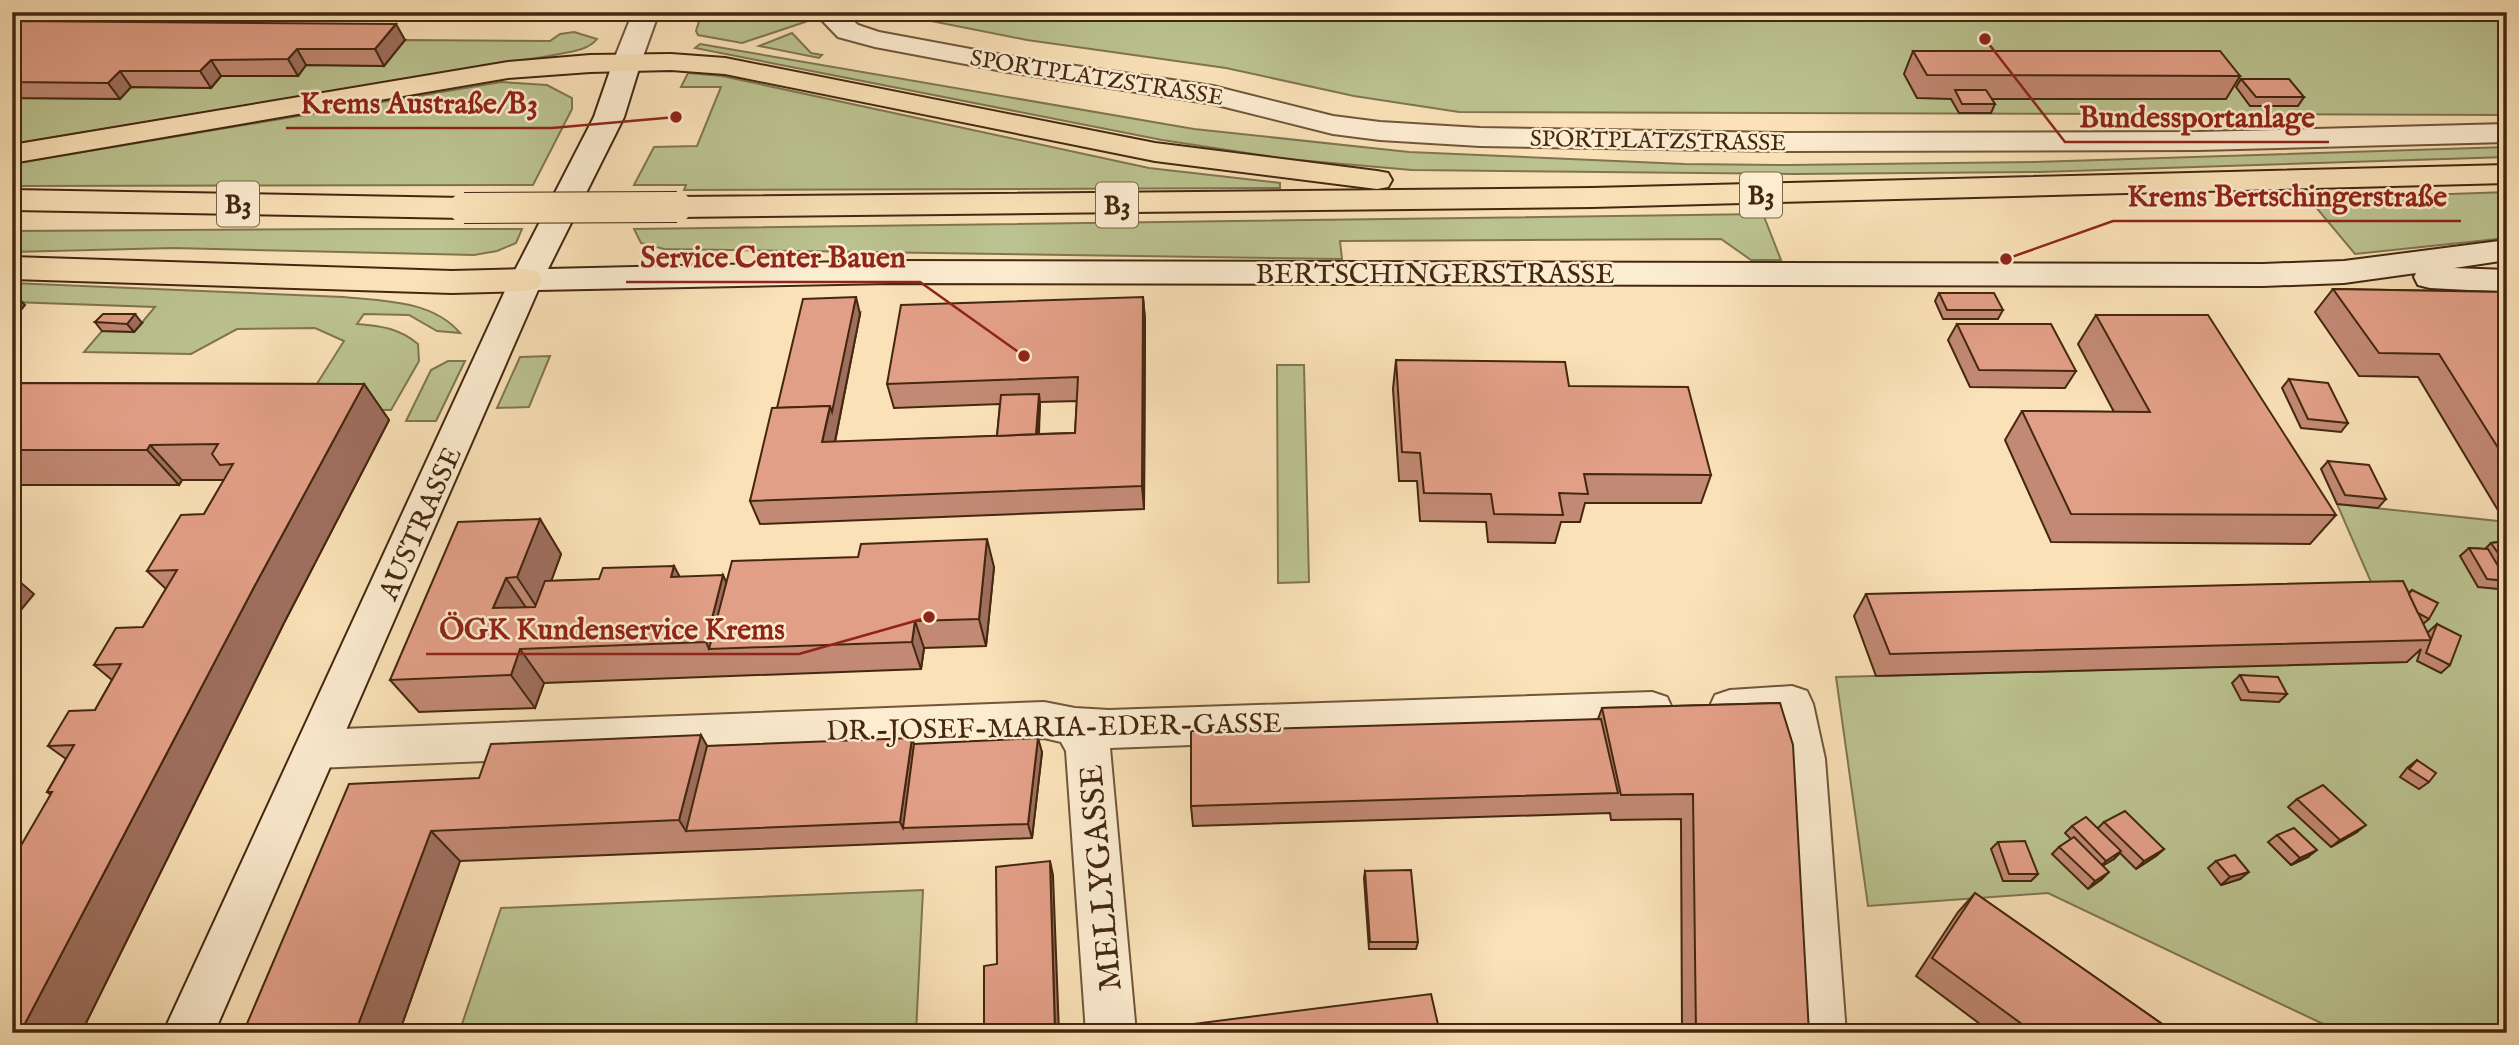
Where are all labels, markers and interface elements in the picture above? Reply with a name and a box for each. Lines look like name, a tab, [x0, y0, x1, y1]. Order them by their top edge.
street label: SPORTPLATZSTRASSE	[968, 44, 1226, 113]
callout: Krems Austraße/B3	[286, 77, 552, 128]
text: Krems Austraße/B3	[300, 86, 538, 124]
callout: Bundessportanlage	[2065, 91, 2329, 142]
text: Bundessportanlage	[2079, 100, 2315, 138]
street label: SPORTPLATZSTRASSE	[1530, 125, 1786, 158]
callout: Krems Bertschingerstraße	[2113, 170, 2461, 221]
road number: B3	[1740, 172, 1782, 218]
text: Krems Bertschingerstraße	[2127, 179, 2447, 217]
road number: B3	[217, 182, 259, 226]
road number: B3	[1096, 182, 1138, 228]
callout: Service Center Bauen	[626, 231, 920, 282]
text: Service Center Bauen	[640, 240, 906, 278]
street label: BERTSCHINGERSTRASSE	[1255, 258, 1615, 293]
street label: AUSTRASSE	[371, 442, 471, 607]
callout: ÖGK Kundenservice Krems	[426, 603, 799, 654]
text: ÖGK Kundenservice Krems	[439, 611, 785, 650]
street label: DR.-JOSEF-MARIA-EDER-GASSE	[826, 707, 1282, 750]
street label: MELLYGASSE	[1071, 763, 1133, 993]

